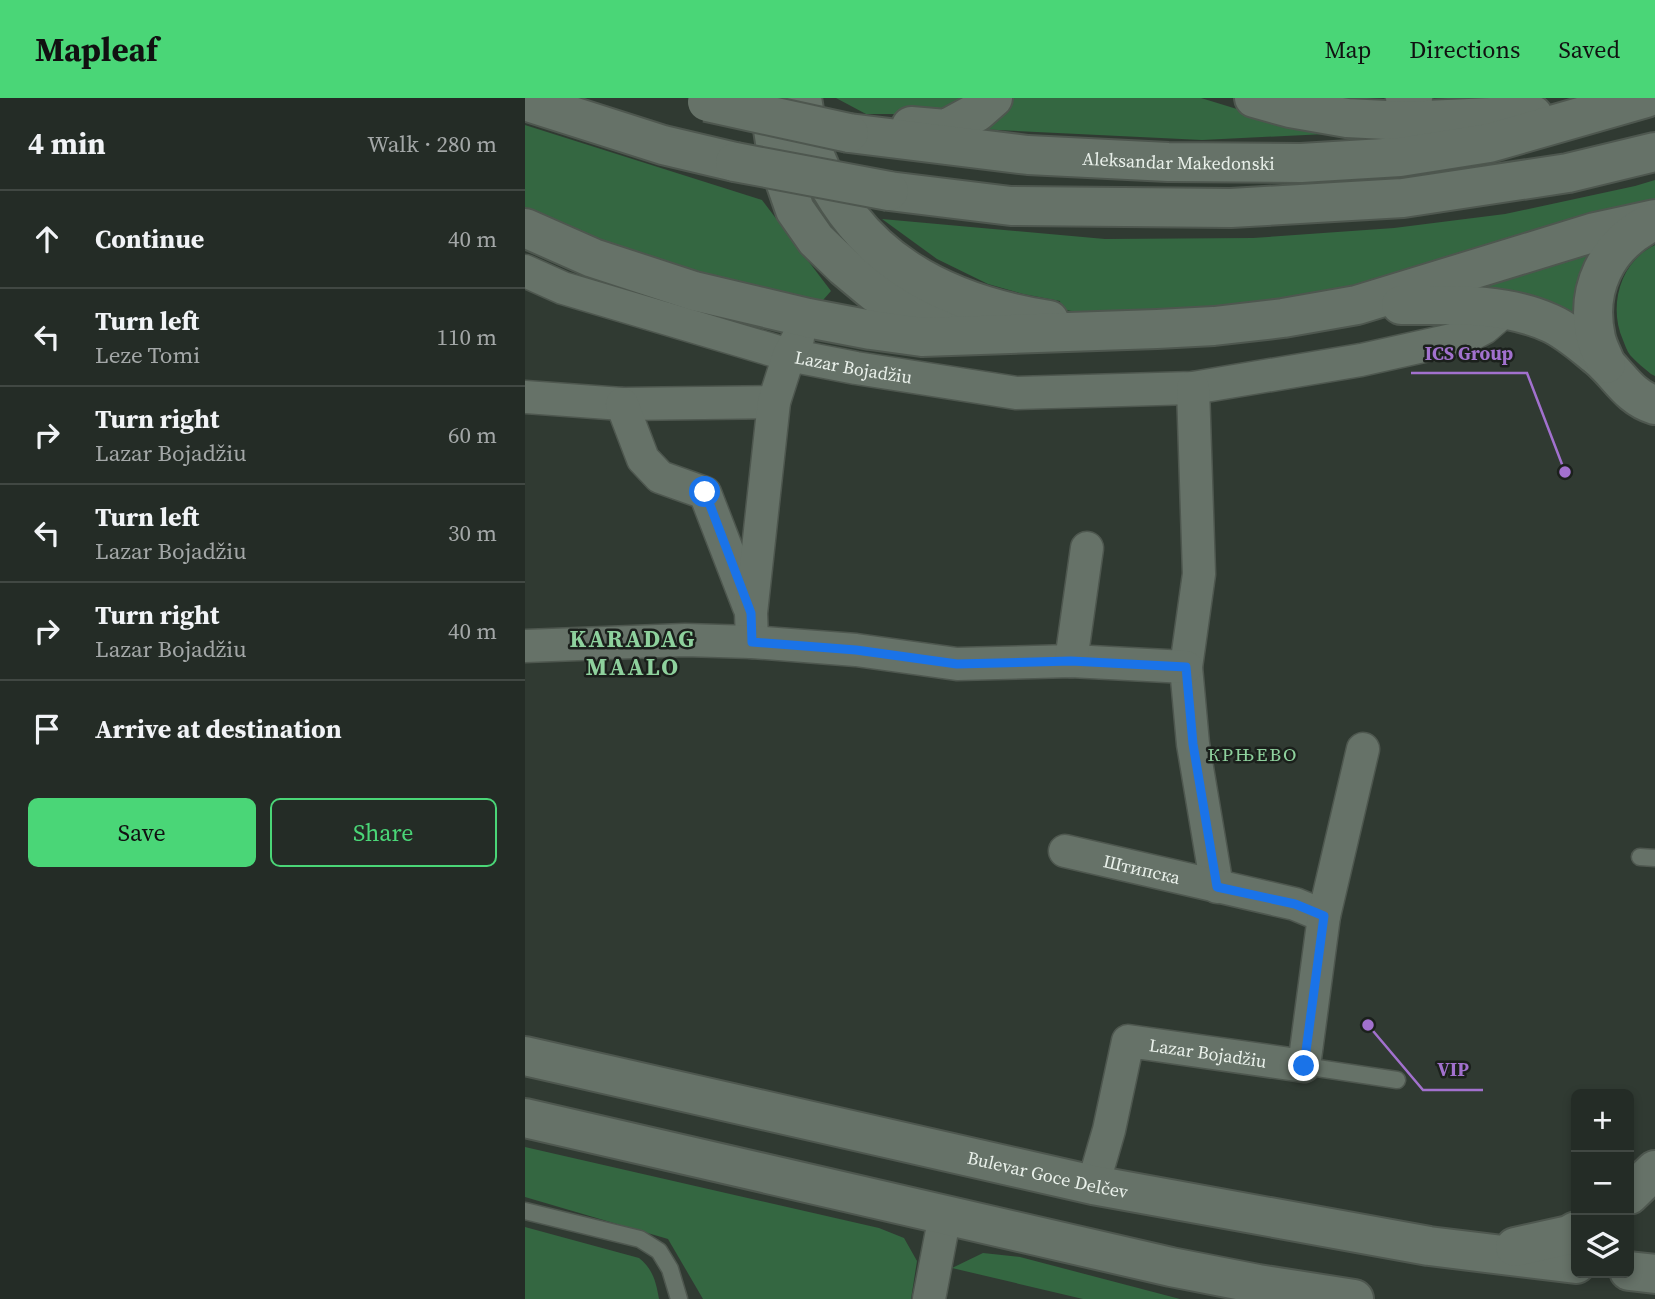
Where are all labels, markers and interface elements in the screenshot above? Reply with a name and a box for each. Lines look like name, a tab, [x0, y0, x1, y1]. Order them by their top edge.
text: Mapleaf	[35, 27, 158, 72]
text: Map	[1324, 33, 1371, 66]
text: Directions	[1409, 33, 1520, 66]
text: Saved	[1558, 33, 1620, 66]
text: 4 min	[28, 123, 106, 164]
text: Walk · 280 m	[367, 128, 497, 160]
street label: Aleksandar Makedonski	[1082, 145, 1275, 175]
icon: ahead	[28, 220, 66, 258]
text: Continue	[95, 221, 204, 257]
text: 40 m	[448, 223, 497, 255]
text: Turn left	[95, 303, 199, 339]
icon: left	[28, 318, 66, 356]
text: 110 m	[436, 321, 497, 353]
callout: ICS Group	[1411, 333, 1527, 373]
text: Leze Tomi	[95, 339, 200, 371]
text: ICS Group	[1425, 340, 1514, 366]
street label: Lazar Bojadžiu	[793, 344, 914, 389]
text: Turn right	[95, 401, 219, 437]
icon: right	[28, 416, 66, 454]
text: 60 m	[448, 419, 497, 451]
text: Lazar Bojadžiu	[95, 437, 247, 469]
route start	[689, 476, 720, 507]
text: Turn left	[95, 499, 199, 535]
icon: left	[28, 514, 66, 552]
text: 30 m	[448, 517, 497, 549]
text: Lazar Bojadžiu	[95, 535, 247, 567]
text: Turn right	[95, 597, 219, 633]
icon: right	[28, 612, 66, 650]
text: 40 m	[448, 615, 497, 647]
district label: KARADAG MAАLO	[570, 622, 696, 683]
text: Lazar Bojadžiu	[95, 633, 247, 665]
icon: arrive	[28, 710, 66, 748]
text: Arrive at destination	[95, 711, 342, 747]
district label: КРЊЕВО	[1207, 741, 1299, 767]
button: Save	[28, 798, 256, 867]
button: Share	[270, 798, 497, 867]
street label: Штипска	[1101, 848, 1184, 890]
street label: Lazar Bojadžiu	[1147, 1032, 1268, 1073]
route end	[1288, 1050, 1319, 1081]
callout: VIP	[1423, 1050, 1483, 1090]
text: VIP	[1437, 1056, 1469, 1082]
map controls	[1571, 1089, 1634, 1278]
button: +	[1571, 1089, 1634, 1152]
street label: Bulevar Goce Delčev	[965, 1144, 1130, 1204]
button: −	[1571, 1152, 1634, 1215]
button: layers	[1571, 1215, 1634, 1278]

